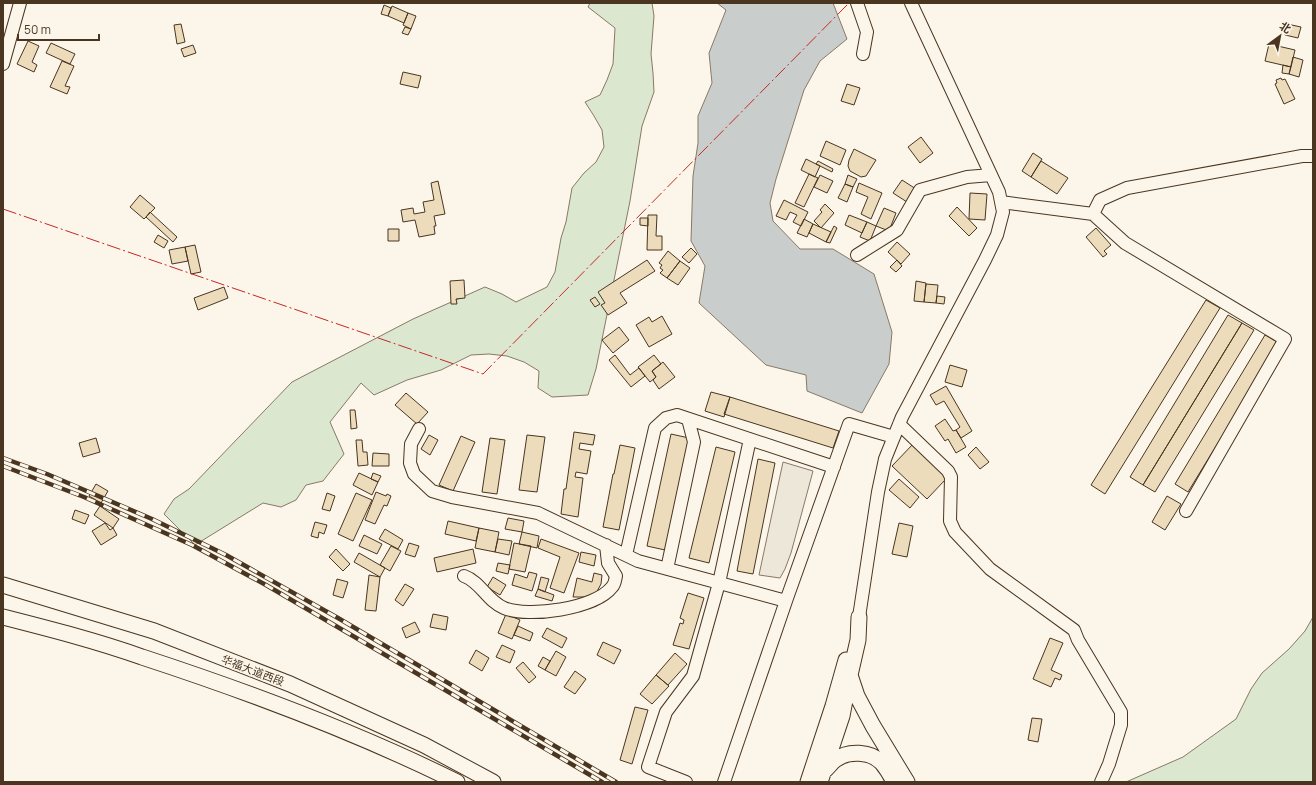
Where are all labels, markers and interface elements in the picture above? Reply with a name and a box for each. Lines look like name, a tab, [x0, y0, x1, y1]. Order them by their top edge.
scale bar	[18, 16, 99, 42]
north arrow	[1260, 16, 1300, 56]
text: 北	[1277, 18, 1294, 36]
text: 50 m	[24, 21, 51, 38]
street label: 华福大道西段	[220, 651, 286, 689]

